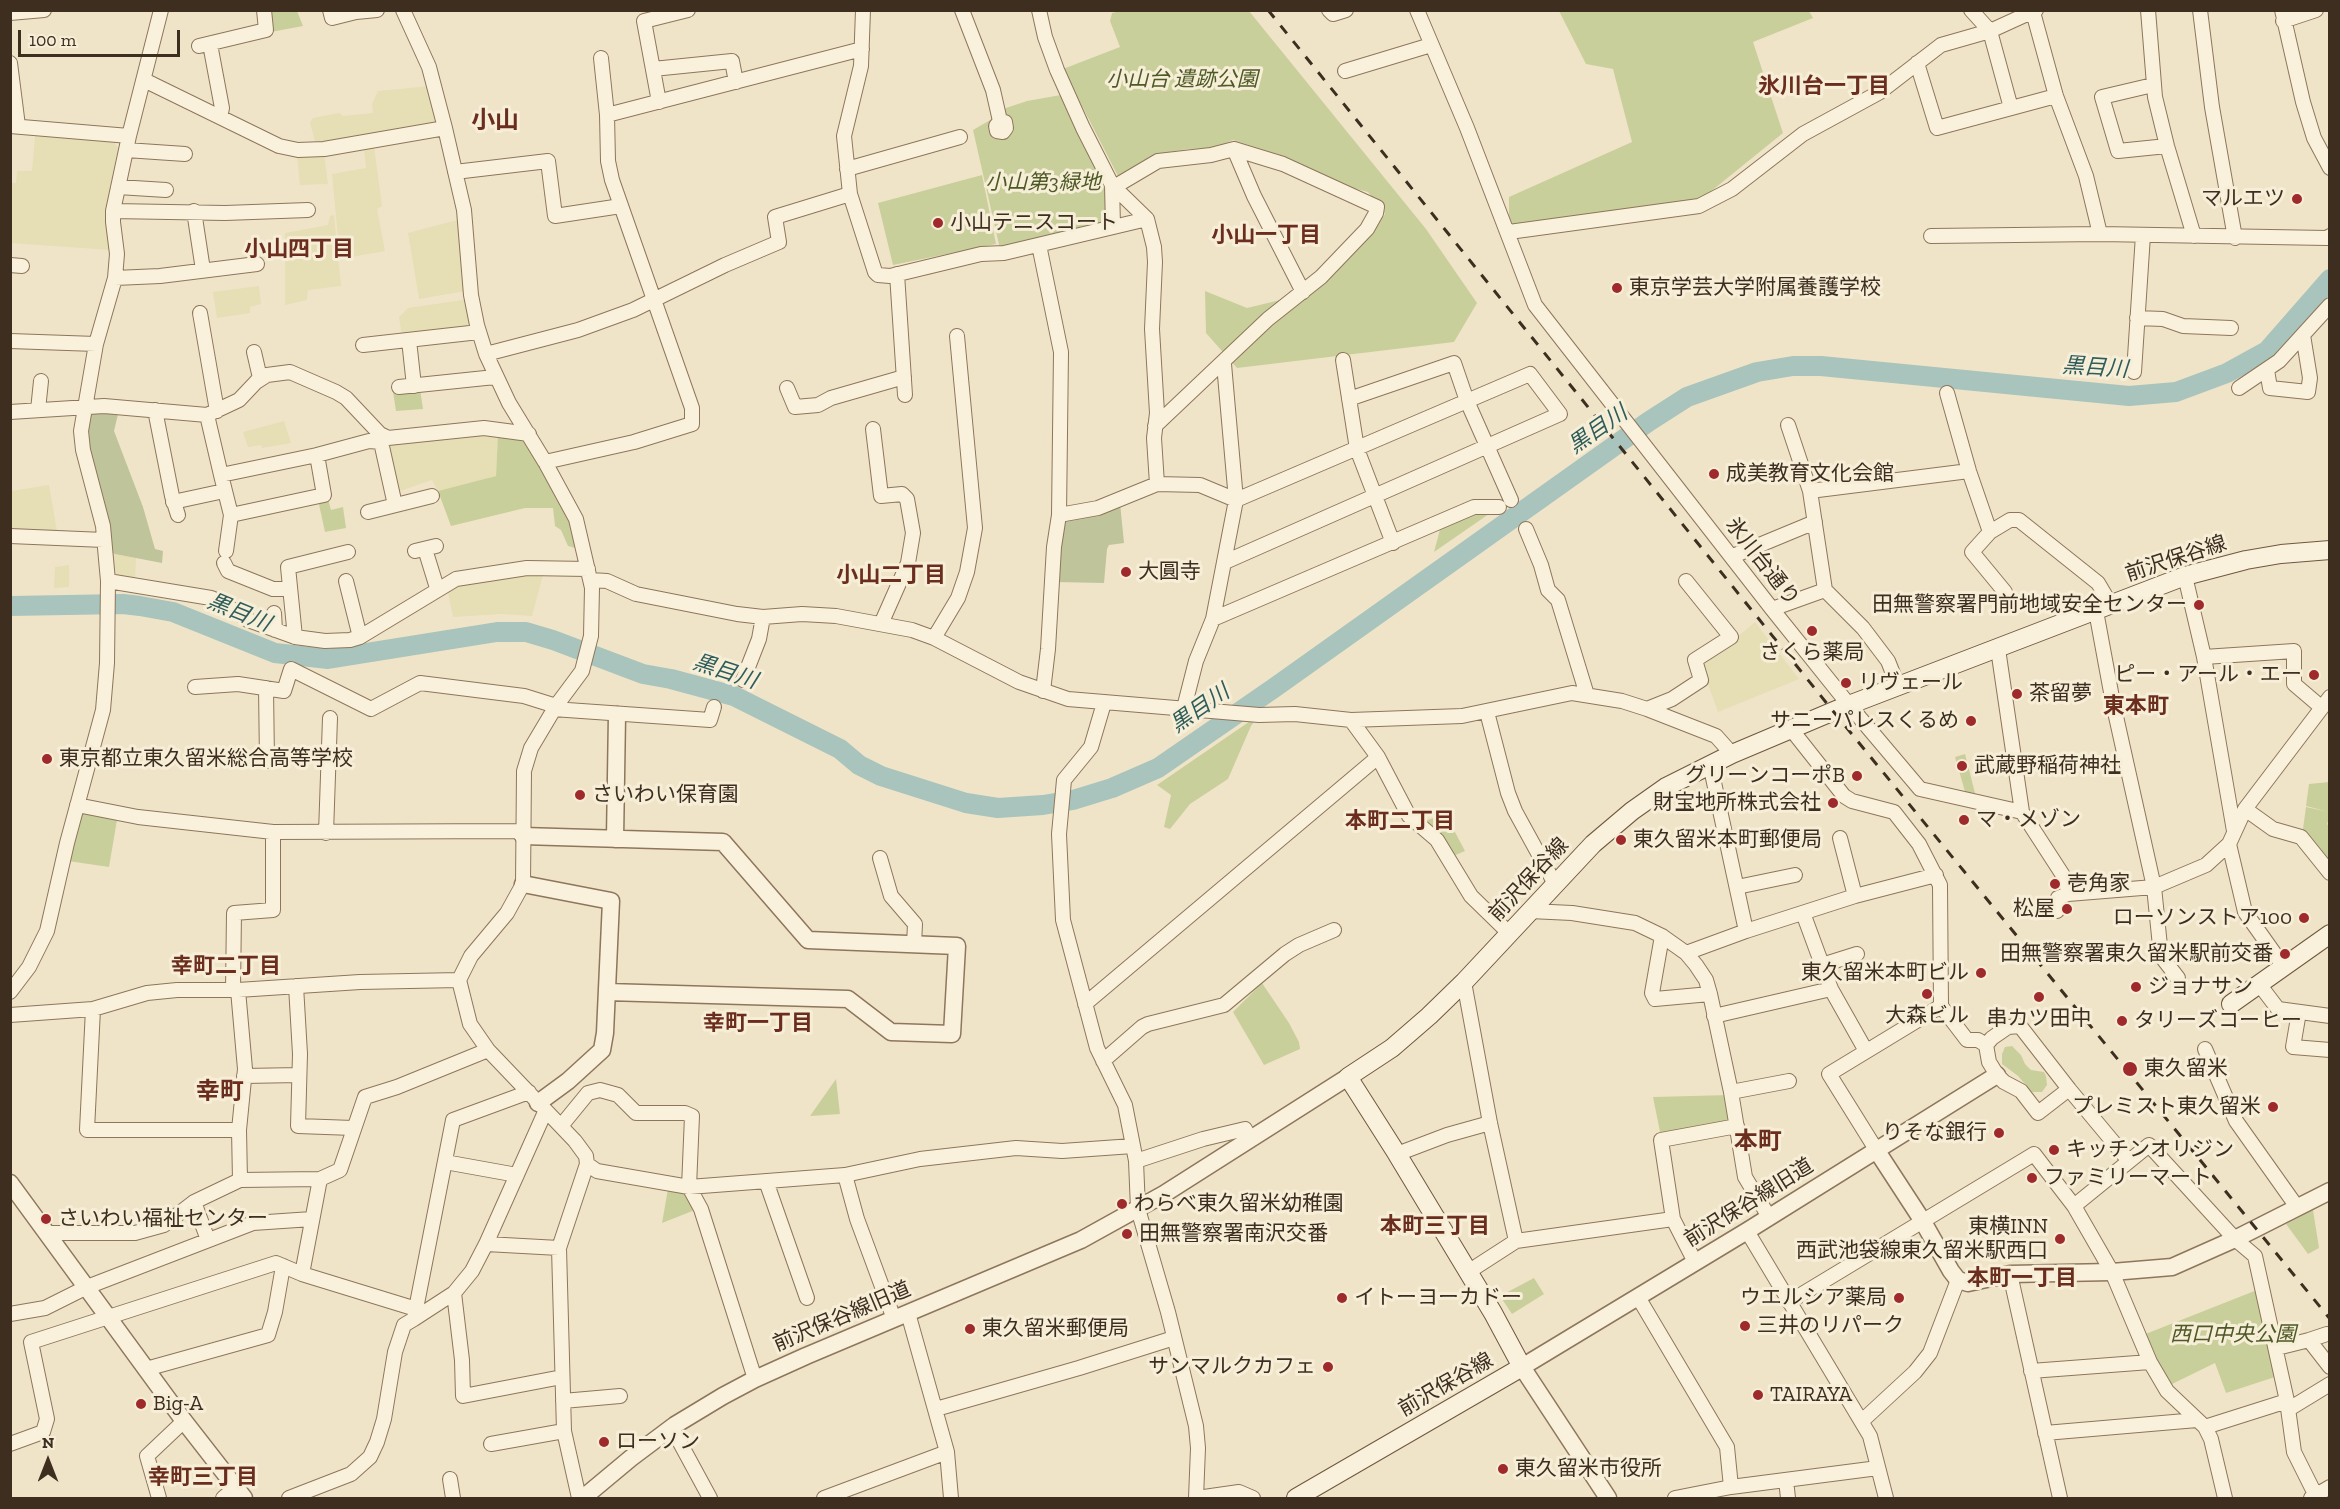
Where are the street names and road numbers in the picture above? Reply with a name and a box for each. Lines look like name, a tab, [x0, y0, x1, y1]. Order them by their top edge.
street label: 氷川台通り	[1720, 513, 1804, 611]
street label: 前沢保谷線	[2122, 531, 2230, 587]
street label: 前沢保谷線	[1484, 833, 1574, 927]
street label: 前沢保谷線旧道	[1680, 1153, 1818, 1253]
street label: 前沢保谷線旧道	[769, 1277, 915, 1357]
street label: 前沢保谷線	[1394, 1348, 1498, 1422]

